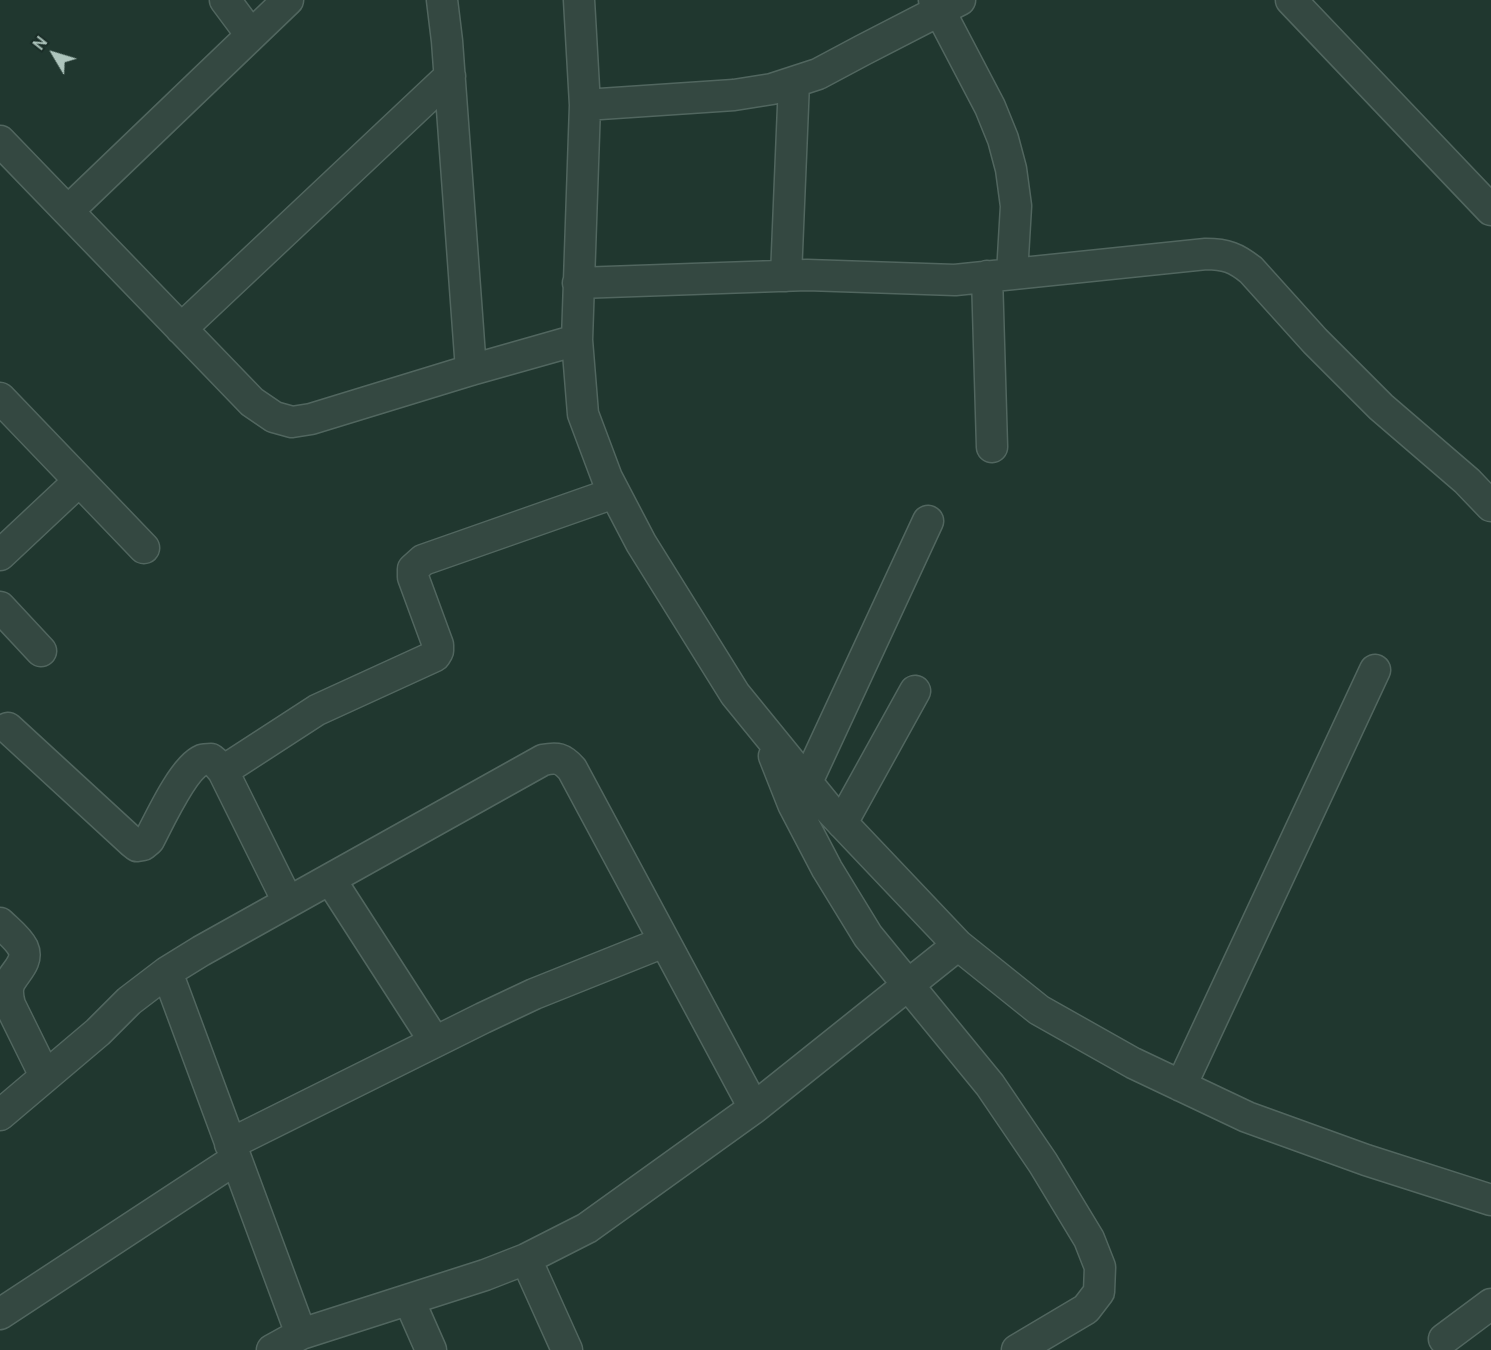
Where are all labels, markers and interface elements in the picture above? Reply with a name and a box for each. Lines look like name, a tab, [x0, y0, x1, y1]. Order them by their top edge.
north arrow	[24, 24, 84, 84]
text: N	[28, 32, 52, 54]

